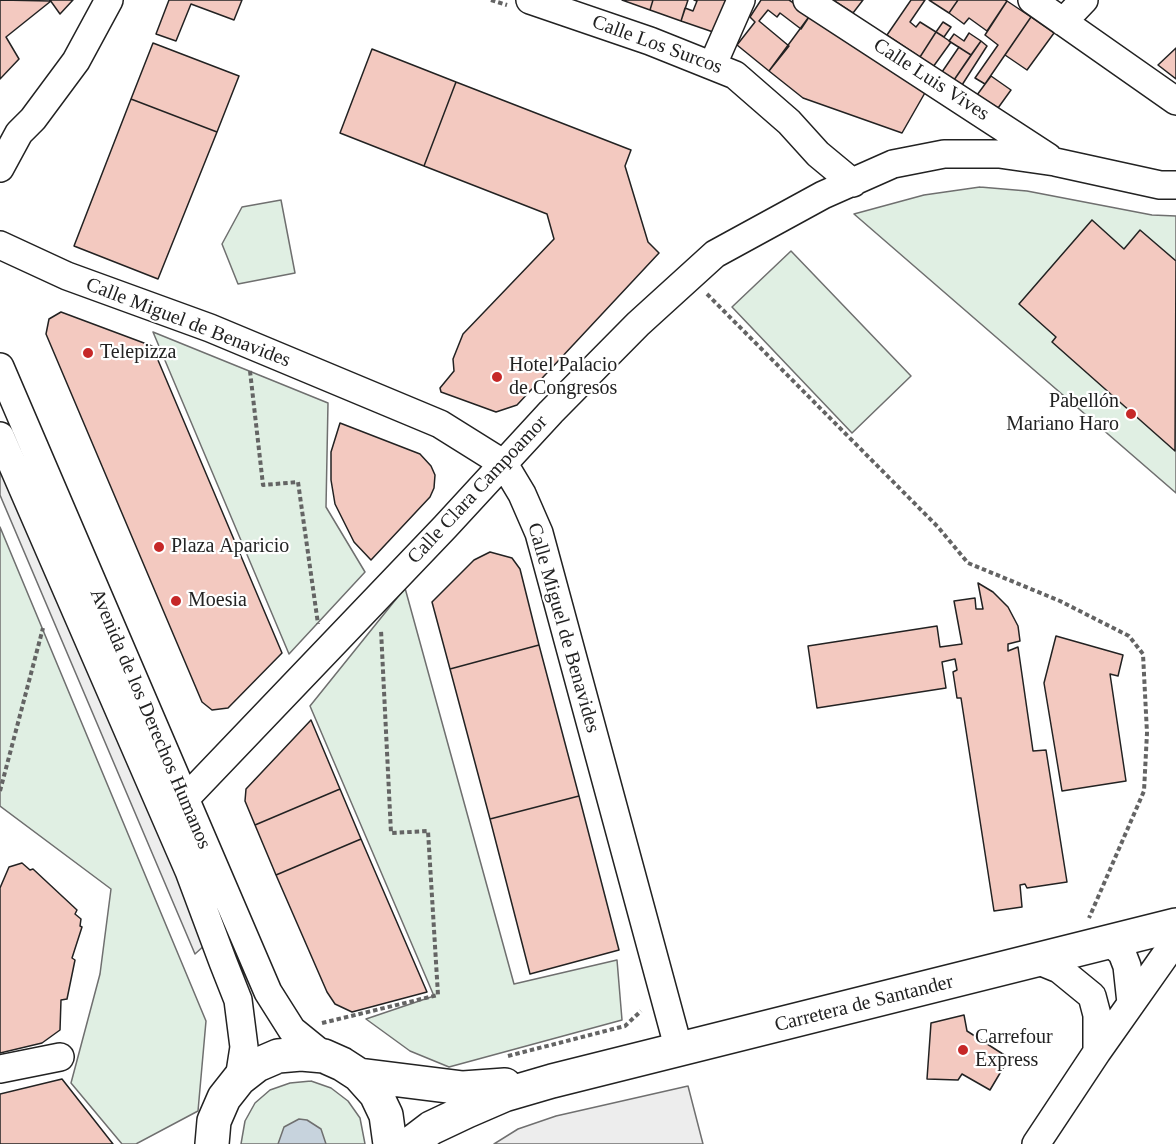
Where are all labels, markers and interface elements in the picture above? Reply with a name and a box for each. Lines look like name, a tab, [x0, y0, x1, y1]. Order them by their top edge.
street label: Calle Los Surcos	[589, 10, 725, 80]
street label: Calle Luis Vives	[869, 34, 993, 126]
street label: Calle Miguel de Benavides	[82, 273, 294, 373]
place label: Telepizza	[100, 341, 176, 365]
marker: Telepizza	[81, 346, 95, 360]
place label: Hotel Palacio de Congresos	[509, 354, 617, 401]
marker: Hotel Palacio de Congresos	[490, 370, 504, 384]
place label: Pabellón Mariano Haro	[1006, 390, 1119, 437]
marker: Pabellón Mariano Haro	[1124, 407, 1138, 421]
street label: Calle Clara Campoamor	[403, 411, 553, 569]
street label: Calle Miguel de Benavides	[522, 520, 604, 736]
place label: Plaza Aparicio	[171, 535, 289, 559]
marker: Plaza Aparicio	[152, 540, 166, 554]
street label: Avenida de los Derechos Humanos	[84, 585, 216, 853]
place label: Moesia	[188, 589, 247, 613]
marker: Moesia	[169, 594, 183, 608]
street label: Carretera de Santander	[772, 970, 956, 1038]
place label: Carrefour Express	[975, 1026, 1053, 1073]
marker: Carrefour Express	[956, 1043, 970, 1057]

